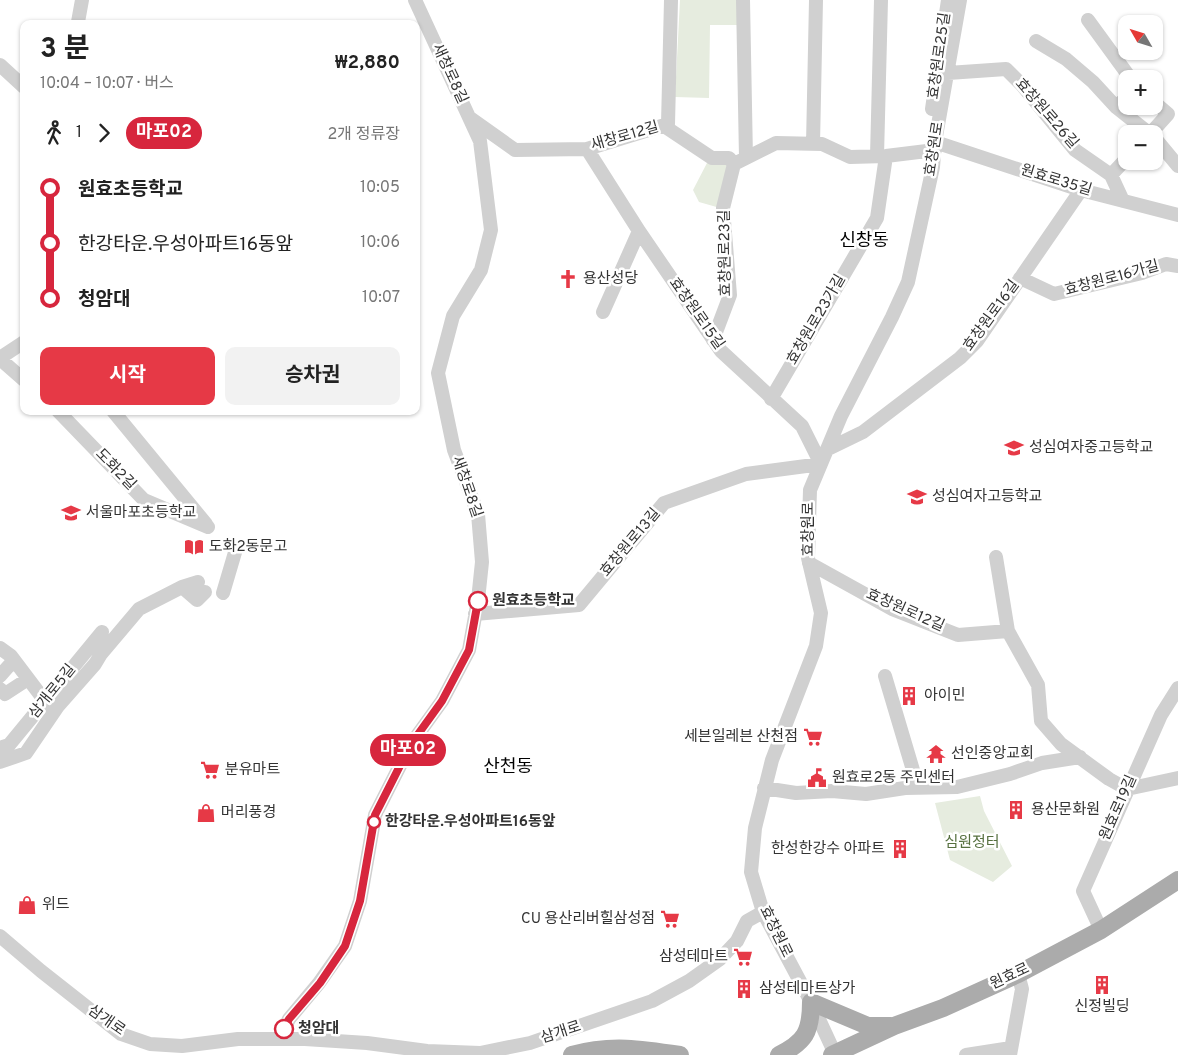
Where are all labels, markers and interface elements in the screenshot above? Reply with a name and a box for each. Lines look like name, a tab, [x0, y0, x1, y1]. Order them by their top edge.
street label: 효창원로25길	[925, 11, 955, 101]
north arrow	[1118, 15, 1162, 60]
map controls	[1118, 15, 1163, 170]
text: 3 분	[40, 32, 90, 68]
street label: 새창로8길	[427, 41, 471, 107]
text: ₩2,880	[335, 51, 400, 75]
button: +	[1118, 70, 1163, 115]
text: 10:04 – 10:07 · 버스	[40, 74, 174, 94]
street label: 효창원로26길	[1010, 75, 1082, 153]
street label: 새창로12길	[589, 118, 661, 156]
icon: walk	[40, 119, 68, 147]
icon: forward	[90, 119, 118, 147]
street label: 효창원로	[921, 120, 949, 178]
text: 마포02	[136, 121, 192, 144]
text: 1	[76, 123, 82, 143]
text: 2개 정류장	[328, 125, 400, 145]
button: −	[1118, 125, 1163, 170]
street label: 원효로35길	[1018, 161, 1094, 201]
text: 원효초등학교	[78, 178, 183, 202]
text: 10:05	[360, 178, 400, 198]
street label: 효창원로23길	[716, 209, 736, 297]
district label: 신창동	[839, 230, 889, 253]
text: 한강타운.우성아파트16동앞	[78, 233, 293, 257]
text: 10:06	[360, 233, 400, 253]
street label: 효창원로16가길	[1063, 257, 1161, 301]
church icon: 용산성당	[557, 268, 579, 290]
place label: 용산성당	[583, 270, 638, 289]
street label: 효창원로23가길	[784, 272, 850, 368]
street label: 효창원로15길	[664, 274, 728, 354]
street label: 효창원로16길	[960, 277, 1024, 355]
text: 청암대	[78, 288, 130, 312]
text: 10:07	[362, 288, 400, 308]
button: 시작	[40, 347, 215, 405]
button: 승차권	[225, 347, 400, 405]
school or university icon: 성심여자중고등학교	[1003, 437, 1025, 459]
place label: 성심여자중고등학교	[1029, 438, 1153, 458]
street label: 도화2길	[91, 445, 139, 495]
street label: 새창로8길	[447, 453, 485, 521]
school or university icon: 성심여자고등학교	[906, 486, 928, 508]
place label: 성심여자고등학교	[932, 487, 1042, 507]
street label: 효창원로	[800, 501, 819, 557]
school or university icon: 서울마포초등학교	[60, 502, 82, 524]
place label: 서울마포초등학교	[86, 503, 196, 523]
street label: 효창원로13길	[597, 505, 665, 581]
library icon: 도화2동문고	[183, 536, 205, 558]
place label: 도화2동문고	[209, 538, 287, 557]
street label: 효창원로12길	[863, 585, 947, 637]
marker: 원효초등학교	[468, 591, 488, 611]
place label: 원효초등학교	[492, 591, 575, 611]
street label: 삼개로5길	[25, 661, 81, 723]
building icon: 아이민	[898, 685, 920, 707]
place label: 아이민	[924, 687, 965, 706]
supermarket icon: 세븐일레븐 산천점	[802, 726, 824, 748]
place label: 세븐일레븐 산천점	[684, 727, 798, 747]
line badge: 마포02	[373, 734, 443, 766]
text: 마포02	[380, 738, 436, 761]
temple icon: 선인중앙교회	[925, 743, 947, 765]
place label: 선인중앙교회	[951, 745, 1034, 764]
district label: 산천동	[483, 756, 533, 779]
supermarket icon: 분유마트	[199, 759, 221, 781]
place label: 분유마트	[225, 761, 280, 780]
public building icon: 원효로2동 주민센터	[806, 767, 828, 789]
place label: 원효로2동 주민센터	[832, 769, 955, 788]
street label: 원효로19길	[1096, 772, 1142, 844]
building icon: 용산문화원	[1005, 799, 1027, 821]
place label: 용산문화원	[1031, 801, 1100, 820]
shop icon: 머리풍경	[195, 802, 217, 824]
place label: 머리풍경	[221, 804, 276, 823]
place label: 한강타운.우성아파트16동앞	[385, 813, 556, 832]
marker: 한강타운.우성아파트16동앞	[367, 815, 381, 829]
park label: 심원정터	[944, 834, 1000, 853]
building icon: 한성한강수 아파트	[889, 838, 911, 860]
place label: 한성한강수 아파트	[771, 840, 885, 859]
shop icon: 위드	[16, 894, 38, 916]
place label: 위드	[42, 896, 70, 915]
street label: 효창원로	[754, 903, 796, 961]
supermarket icon: CU 용산리버힐삼성점	[659, 908, 681, 930]
place label: CU 용산리버힐삼성점	[521, 910, 655, 929]
supermarket icon: 삼성테마트	[732, 946, 754, 968]
place label: 삼성테마트	[659, 948, 728, 967]
street label: 원효로	[987, 960, 1033, 994]
building icon: 신정빌딩	[1091, 974, 1113, 996]
building icon: 삼성테마트상가	[733, 978, 755, 1000]
place label: 삼성테마트상가	[759, 980, 856, 999]
place label: 신정빌딩	[1074, 998, 1130, 1017]
street label: 삼개로	[84, 1001, 128, 1041]
street label: 삼개로	[538, 1018, 584, 1048]
marker: 청암대	[274, 1019, 294, 1039]
place label: 청암대	[298, 1020, 339, 1039]

